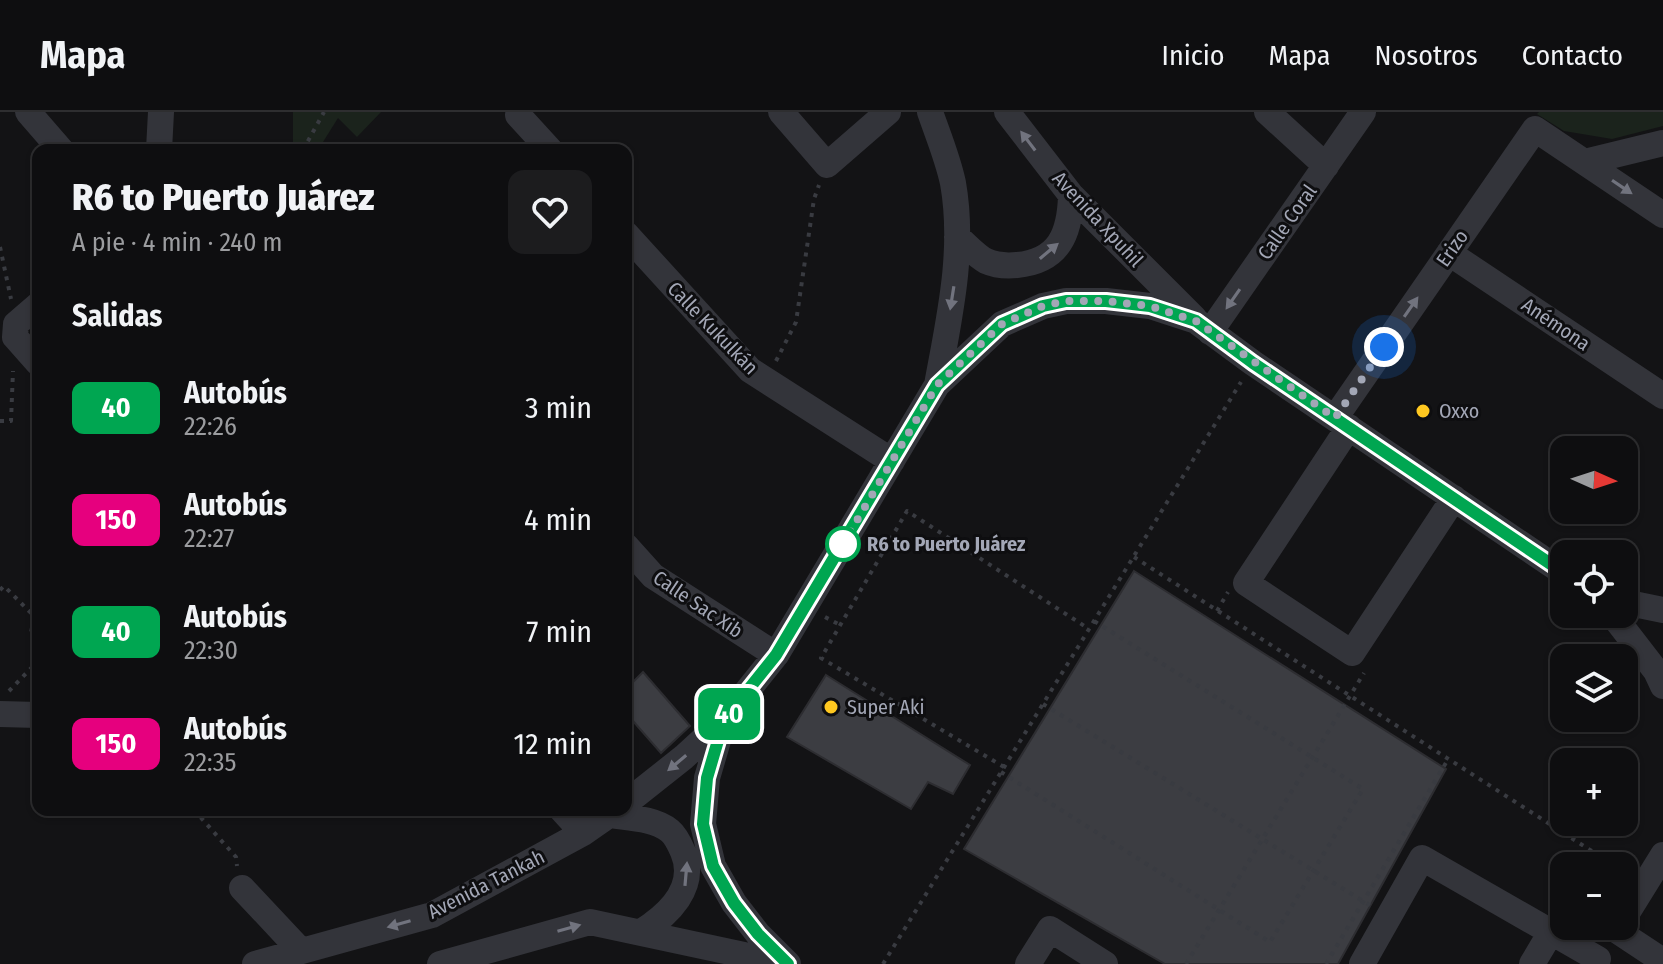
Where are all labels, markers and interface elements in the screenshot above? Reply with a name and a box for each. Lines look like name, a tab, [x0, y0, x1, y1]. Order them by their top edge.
text: Mapa	[40, 32, 125, 78]
text: Inicio	[1162, 39, 1224, 72]
text: Mapa	[1268, 39, 1330, 72]
text: Nosotros	[1374, 39, 1478, 72]
text: Contacto	[1522, 39, 1623, 72]
one-way arrow	[1021, 131, 1037, 151]
street label: Avenida Xpuhil	[1048, 166, 1148, 272]
button: heart	[508, 170, 592, 254]
text: R6 to Puerto Juárez	[72, 174, 374, 220]
one-way arrow	[1611, 179, 1633, 194]
street label: Calle Coral	[1252, 180, 1322, 264]
street label: Erizo	[1431, 225, 1473, 271]
text: A pie · 4 min · 240 m	[72, 227, 283, 258]
one-way arrow	[1039, 243, 1059, 260]
street label: Calle Kukulkán	[663, 277, 763, 379]
one-way arrow	[946, 286, 958, 311]
one-way arrow	[1226, 289, 1241, 310]
street label: Anémona	[1517, 292, 1595, 356]
one-way arrow	[1403, 297, 1418, 318]
text: Salidas	[72, 298, 162, 334]
your location	[1364, 327, 1404, 367]
text: Autobús	[184, 375, 287, 411]
text: 3 min	[525, 390, 592, 426]
text: 40	[101, 391, 131, 424]
place label: Oxxo	[1439, 399, 1479, 423]
marker: Oxxo	[1414, 402, 1432, 420]
text: 22:26	[184, 411, 237, 442]
north arrow	[1550, 436, 1638, 524]
map controls	[1550, 436, 1638, 940]
text: Autobús	[184, 487, 287, 523]
text: 4 min	[524, 502, 592, 538]
text: 150	[96, 503, 136, 536]
text: 22:27	[184, 523, 234, 554]
marker: R6 to Puerto Juárez	[826, 527, 860, 561]
place label: R6 to Puerto Juárez	[867, 532, 1026, 556]
button: locate	[1550, 540, 1638, 628]
street label: Calle Sac Xib	[649, 565, 747, 643]
text: Autobús	[184, 599, 287, 635]
text: 7 min	[526, 614, 592, 650]
text: 40	[101, 615, 131, 648]
text: 22:30	[184, 635, 238, 666]
button: layers	[1550, 644, 1638, 732]
line badge: 40	[693, 688, 765, 740]
place label: Super Aki	[847, 695, 924, 719]
text: 40	[714, 697, 744, 730]
marker: Super Aki	[822, 698, 840, 716]
text: Autobús	[184, 711, 287, 747]
text: 12 min	[514, 726, 592, 762]
text: 150	[96, 727, 136, 760]
text: 22:35	[184, 747, 236, 778]
button: +	[1550, 748, 1638, 836]
one-way arrow	[667, 754, 687, 771]
street label: Avenida Tankah	[424, 844, 548, 924]
button: −	[1550, 852, 1638, 940]
one-way arrow	[679, 861, 692, 886]
one-way arrow	[386, 918, 410, 931]
one-way arrow	[557, 922, 582, 934]

